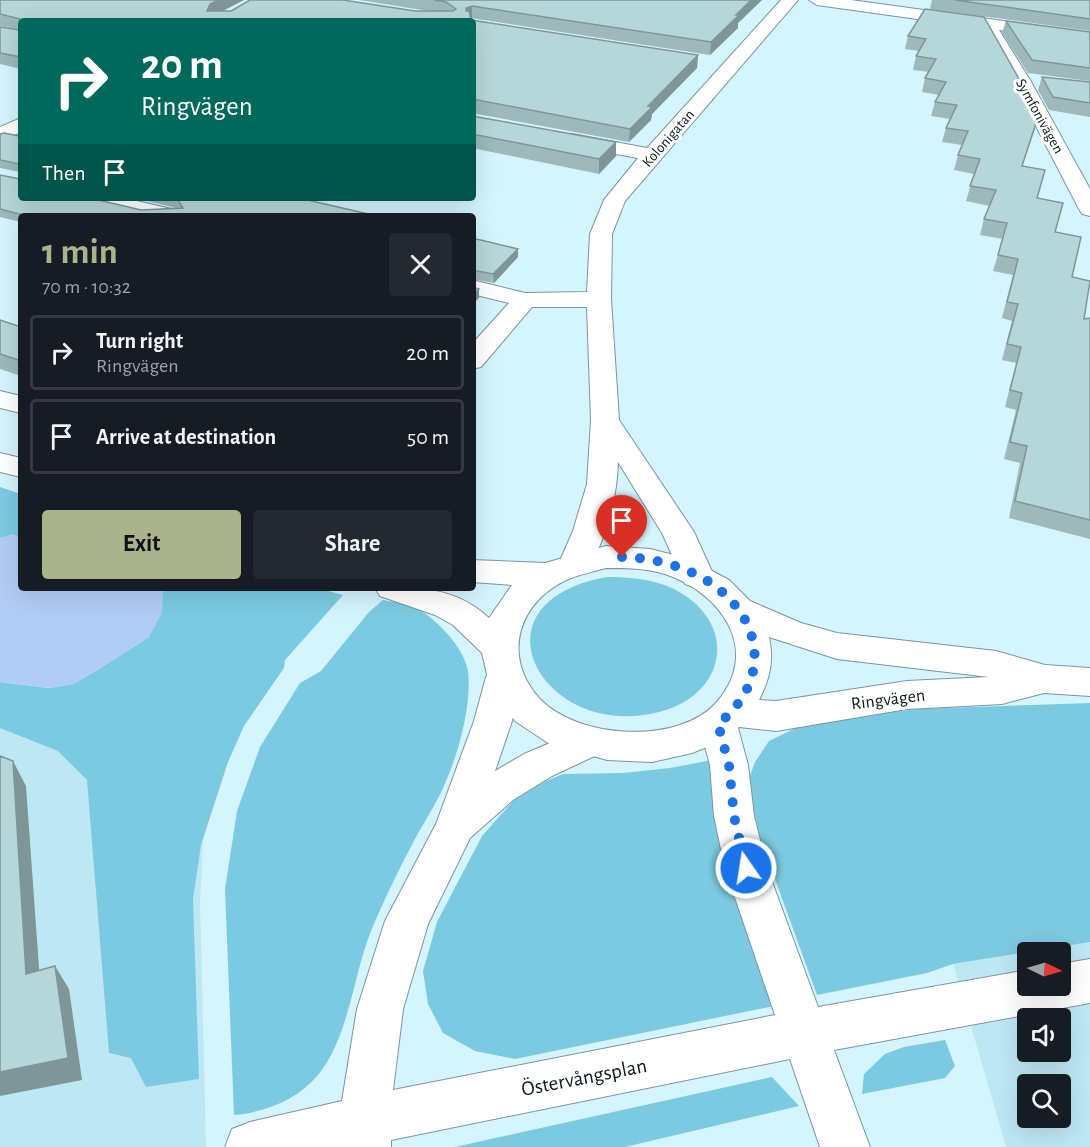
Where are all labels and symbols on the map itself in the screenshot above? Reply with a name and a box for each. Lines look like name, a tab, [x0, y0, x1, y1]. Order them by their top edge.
street label: Symfonivägen	[1013, 76, 1066, 156]
street label: Kolonigatan	[639, 107, 697, 170]
pin	[596, 495, 647, 557]
street label: Ringvägen	[850, 687, 926, 713]
position arrow	[714, 836, 778, 900]
north arrow	[1017, 942, 1071, 996]
street label: Östervångsplan	[519, 1054, 649, 1100]

